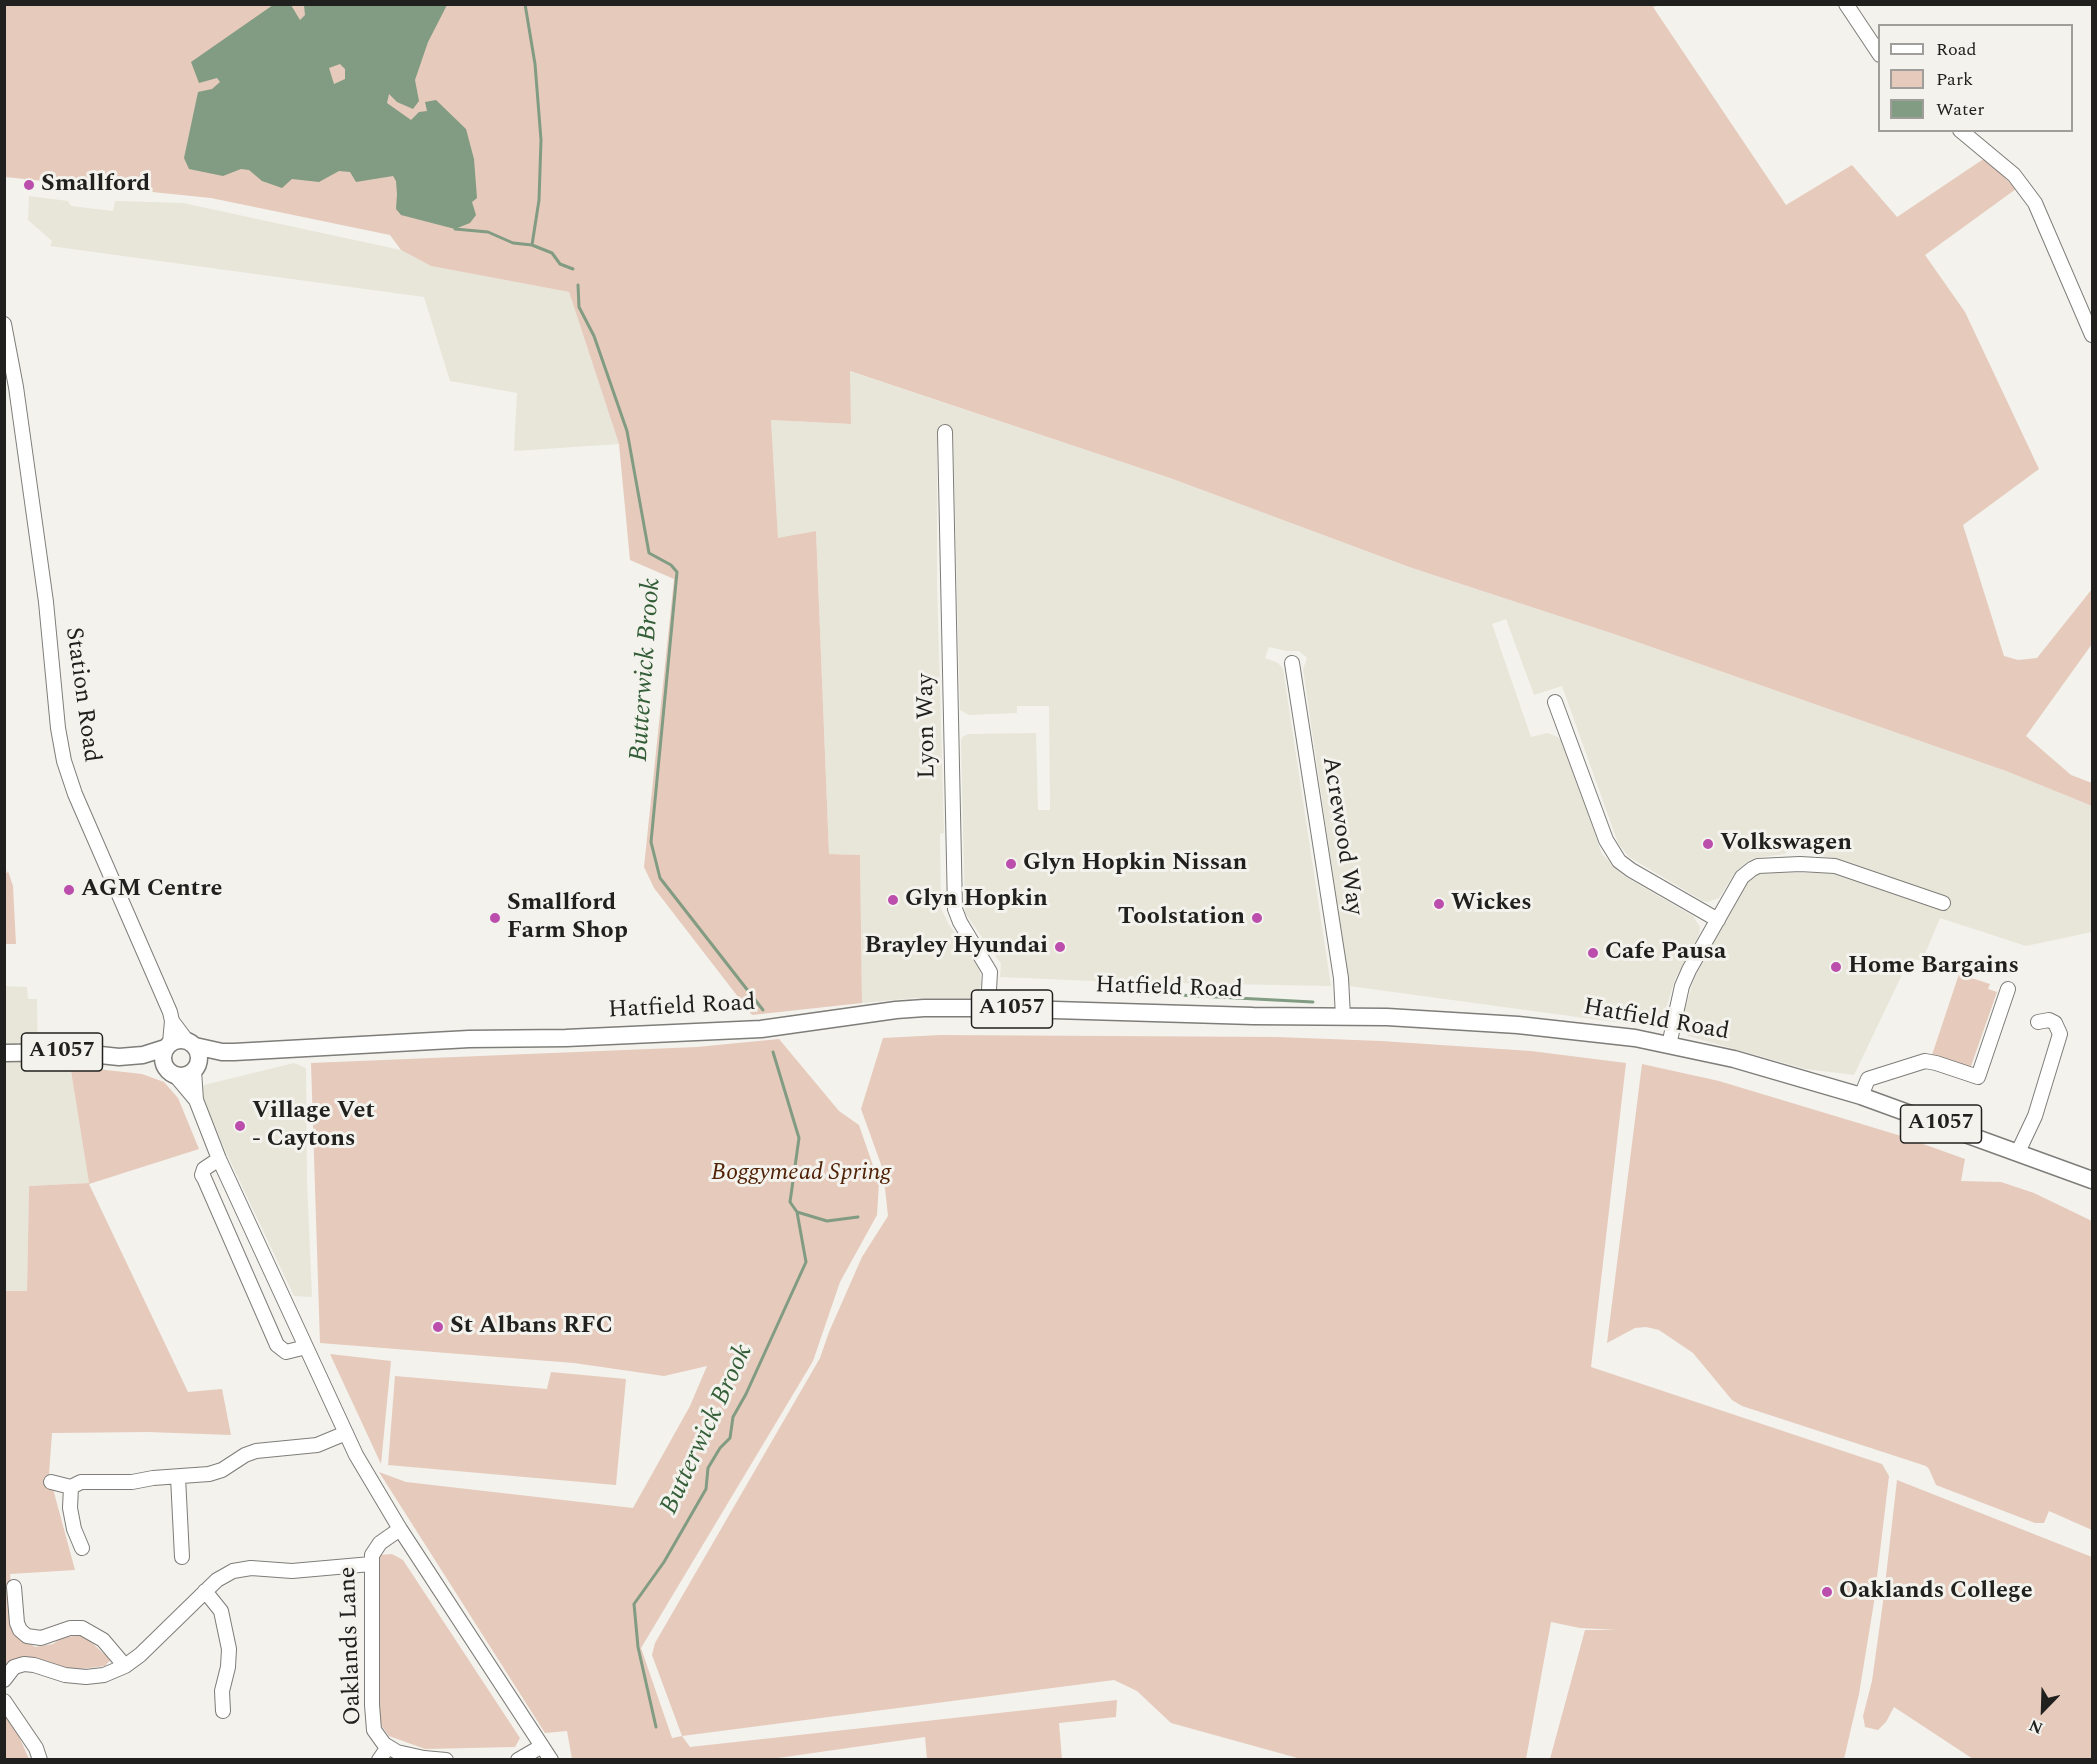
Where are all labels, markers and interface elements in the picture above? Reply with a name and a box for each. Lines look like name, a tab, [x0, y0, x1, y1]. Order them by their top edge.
legend	[1878, 24, 2073, 132]
text: Road	[1936, 36, 1977, 63]
text: Park	[1936, 66, 1973, 93]
text: Water	[1936, 96, 1984, 123]
place label: Smallford	[41, 171, 150, 199]
marker: Smallford	[22, 178, 36, 192]
water label: Butterwick Brook	[625, 577, 669, 763]
street label: Station Road	[57, 626, 105, 764]
street label: Lyon Way	[913, 673, 943, 779]
street label: Acrewood Way	[1314, 755, 1368, 917]
place label: Volkswagen	[1720, 830, 1852, 858]
marker: Volkswagen	[1701, 837, 1715, 851]
place label: Glyn Hopkin Nissan	[1023, 850, 1247, 878]
marker: Glyn Hopkin Nissan	[1004, 857, 1018, 871]
place label: AGM Centre	[81, 876, 222, 904]
marker: AGM Centre	[62, 883, 76, 897]
place label: Glyn Hopkin	[905, 886, 1048, 914]
place label: Smallford Farm Shop	[507, 890, 628, 946]
place label: Wickes	[1451, 890, 1532, 918]
marker: Glyn Hopkin	[886, 893, 900, 907]
marker: Wickes	[1432, 897, 1446, 911]
place label: Toolstation	[1118, 904, 1245, 932]
marker: Smallford Farm Shop	[488, 911, 502, 925]
marker: Toolstation	[1250, 911, 1264, 925]
place label: Brayley Hyundai	[864, 933, 1048, 961]
place label: Cafe Pausa	[1605, 939, 1726, 967]
marker: Brayley Hyundai	[1053, 940, 1067, 954]
marker: Cafe Pausa	[1586, 946, 1600, 960]
place label: Home Bargains	[1848, 953, 2019, 981]
marker: Home Bargains	[1829, 960, 1843, 974]
street label: Hatfield Road	[1095, 972, 1243, 1006]
street label: Hatfield Road	[608, 990, 756, 1026]
road number: A1057	[972, 990, 1052, 1028]
street label: Hatfield Road	[1581, 994, 1731, 1048]
road number: A1057	[22, 1033, 103, 1071]
place label: Village Vet - Caytons	[252, 1098, 375, 1154]
road number: A1057	[1900, 1105, 1982, 1143]
marker: Village Vet - Caytons	[233, 1119, 247, 1133]
park label: Boggymead Spring	[711, 1160, 891, 1188]
place label: St Albans RFC	[450, 1313, 613, 1341]
marker: St Albans RFC	[431, 1320, 445, 1334]
water label: Butterwick Brook	[655, 1340, 761, 1520]
street label: Oaklands Lane	[335, 1566, 369, 1726]
place label: Oaklands College	[1839, 1578, 2033, 1606]
marker: Oaklands College	[1820, 1585, 1834, 1599]
north arrow	[2013, 1680, 2073, 1740]
text: N	[2025, 1713, 2047, 1740]

